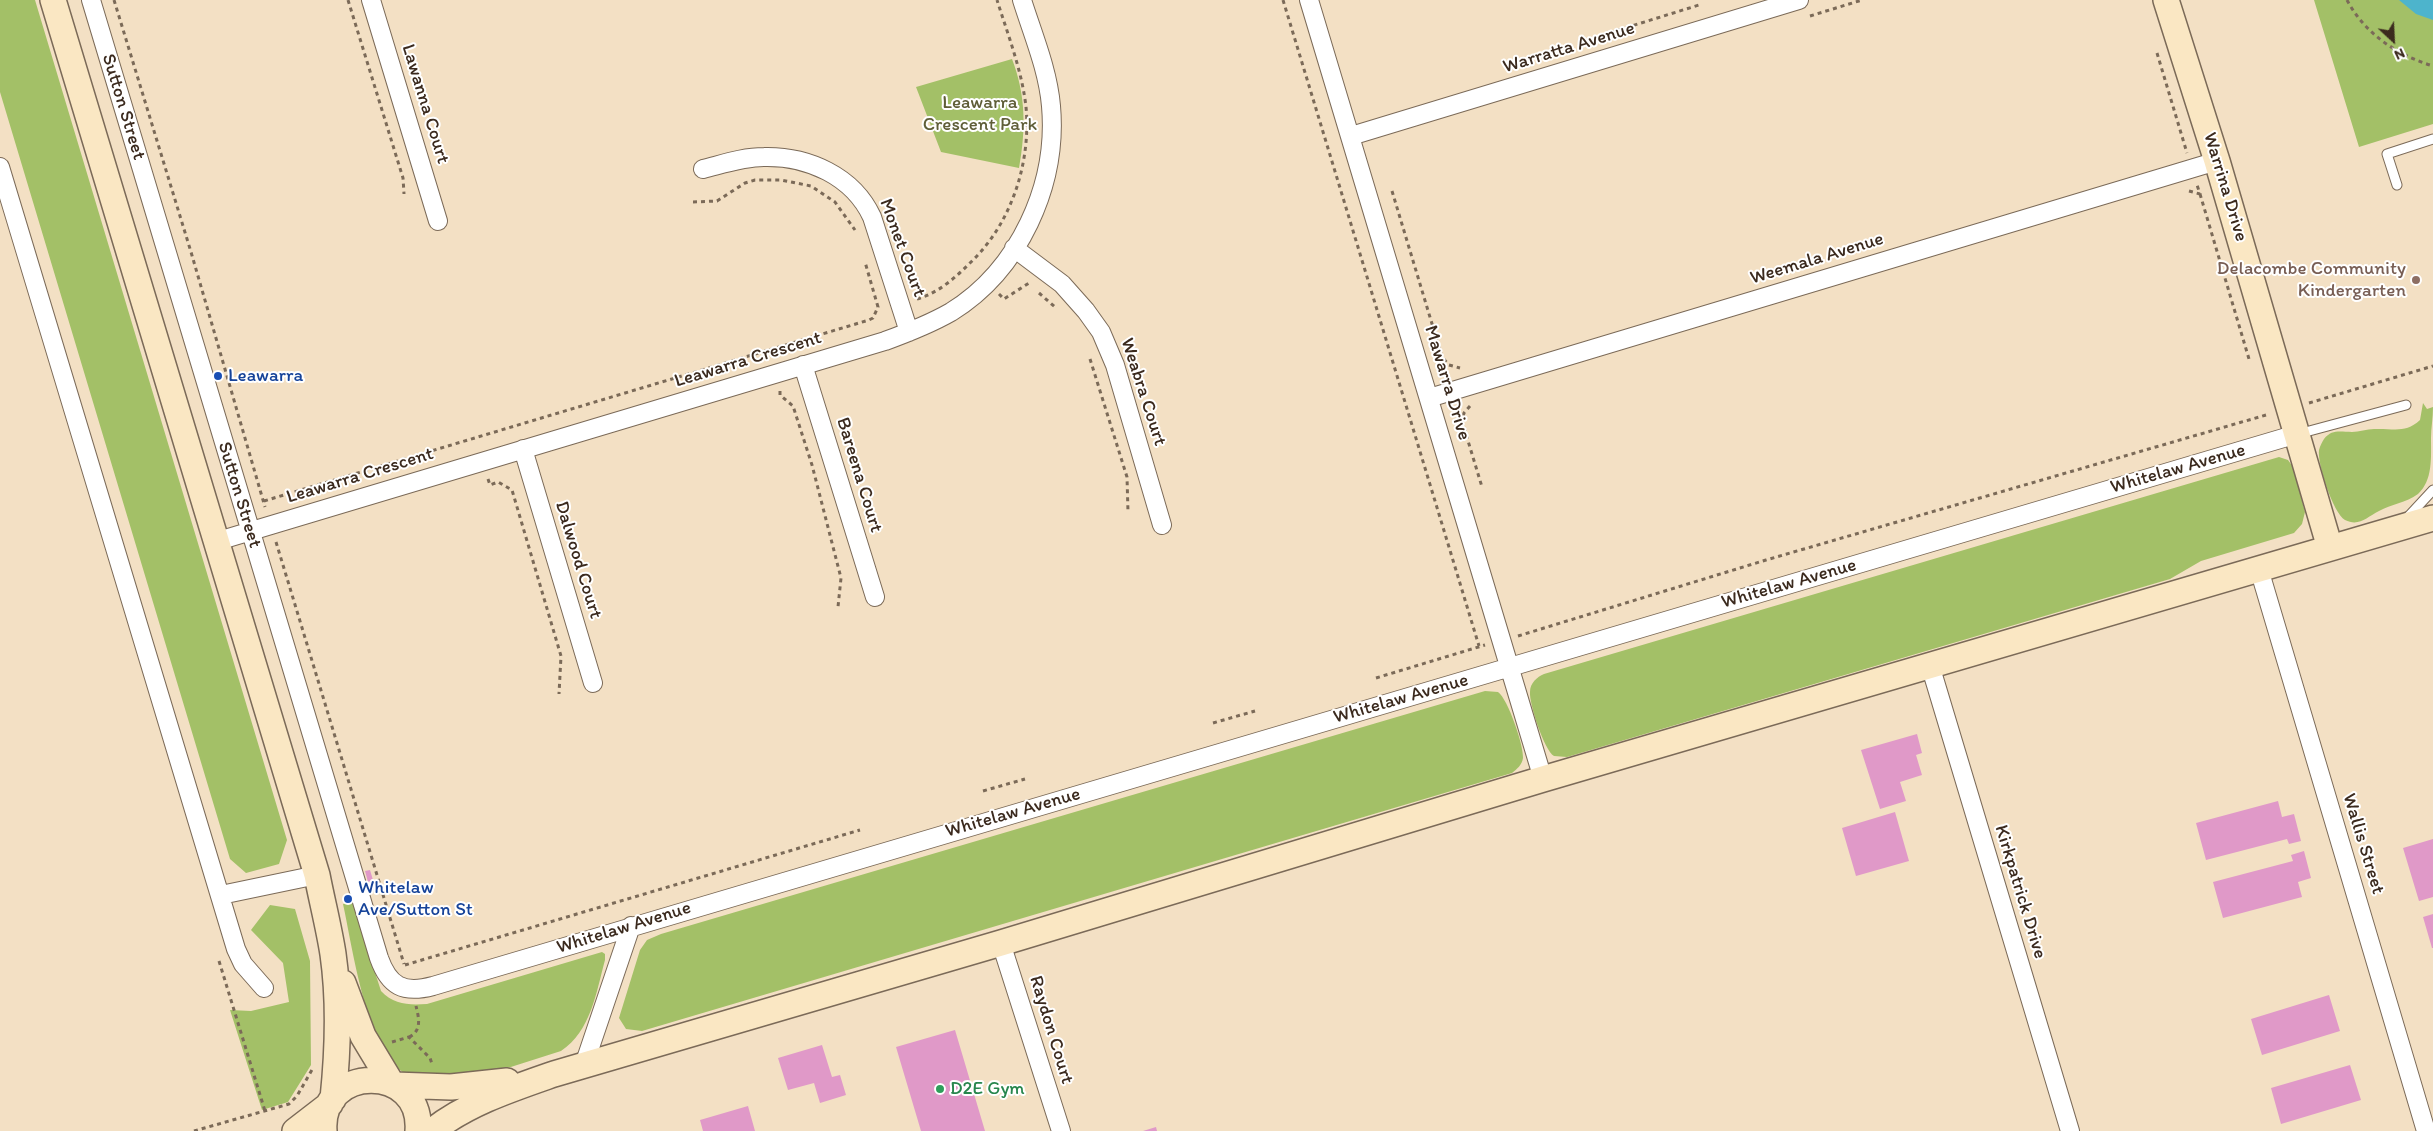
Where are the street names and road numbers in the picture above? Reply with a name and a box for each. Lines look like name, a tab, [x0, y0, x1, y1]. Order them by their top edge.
street label: Warratta Avenue	[1500, 17, 1638, 79]
street label: Lawanna Court	[396, 41, 454, 167]
street label: Sutton Street	[96, 51, 150, 163]
street label: Warrina Drive	[2198, 130, 2252, 244]
street label: Monet Court	[874, 196, 930, 300]
street label: Weemala Avenue	[1747, 228, 1887, 290]
street label: Mawarra Drive	[1419, 323, 1475, 443]
street label: Leawarra Crescent	[672, 327, 824, 393]
street label: Weabra Court	[1115, 335, 1171, 449]
street label: Bareena Court	[831, 415, 887, 535]
street label: Sutton Street	[212, 439, 266, 551]
street label: Whitelaw Avenue	[2108, 439, 2248, 499]
street label: Leawarra Crescent	[284, 443, 436, 509]
street label: Dalwood Court	[549, 498, 607, 622]
street label: Whitelaw Avenue	[1719, 554, 1859, 614]
street label: Whitelaw Avenue	[1331, 669, 1471, 729]
street label: Whitelaw Avenue	[943, 783, 1083, 843]
street label: Wallis Street	[2337, 791, 2389, 897]
street label: Kirkpatrick Drive	[1989, 822, 2051, 962]
street label: Whitelaw Avenue	[554, 897, 694, 959]
street label: Raydon Court	[1024, 973, 1078, 1087]

